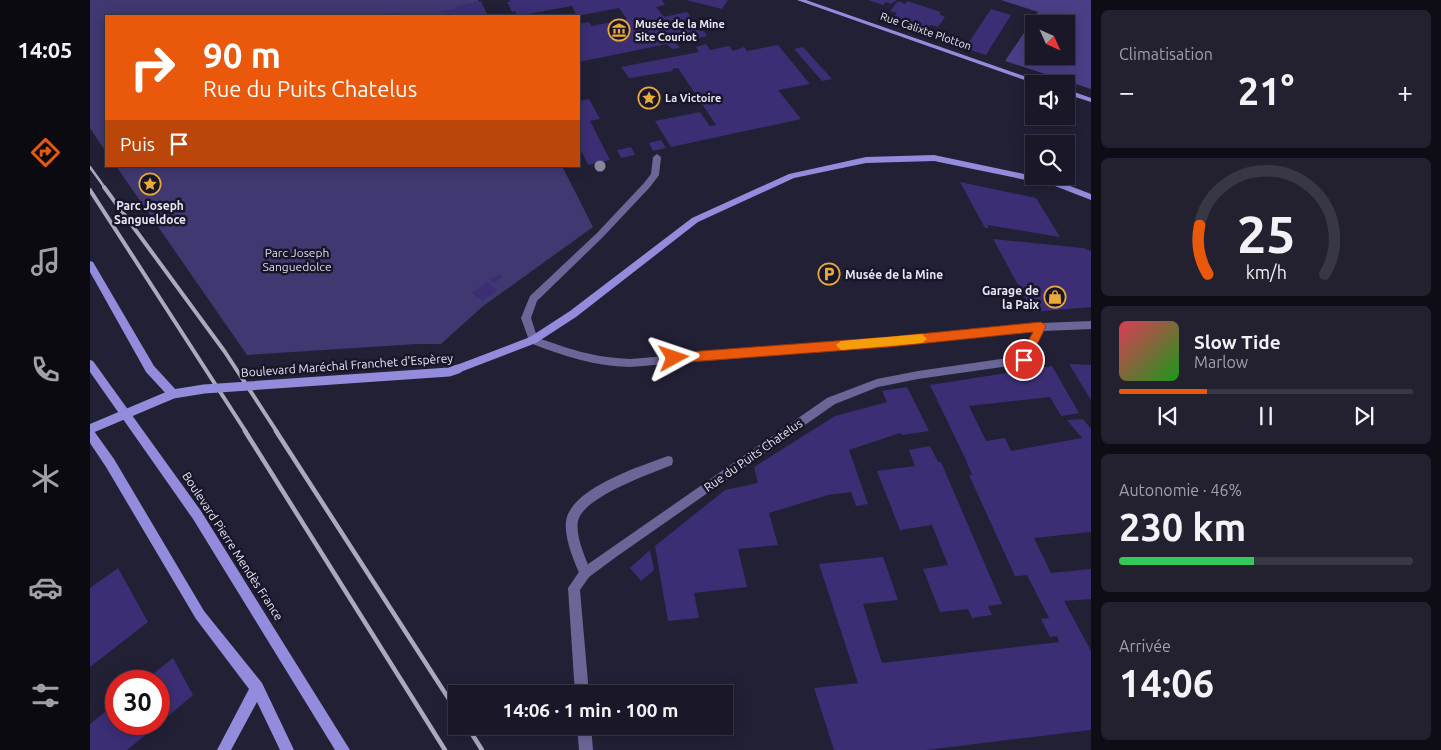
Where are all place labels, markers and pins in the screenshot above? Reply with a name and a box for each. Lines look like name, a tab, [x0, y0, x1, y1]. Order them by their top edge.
museum icon: Musée de la Mine Site Couriot	[607, 18, 631, 42]
place label: Musée de la Mine Site Couriot	[635, 18, 725, 43]
place icon: La Victoire	[637, 86, 661, 110]
place label: La Victoire	[665, 92, 721, 104]
place icon: Parc Joseph Sangueldoce	[138, 172, 162, 196]
place label: Parc Joseph Sangueldoce	[114, 199, 186, 226]
parking icon: Musée de la Mine	[817, 262, 841, 286]
place label: Musée de la Mine	[845, 268, 943, 281]
place label: Garage de la Paix	[982, 284, 1039, 311]
shop icon: Garage de la Paix	[1043, 285, 1067, 309]
pin	[1003, 339, 1045, 381]

